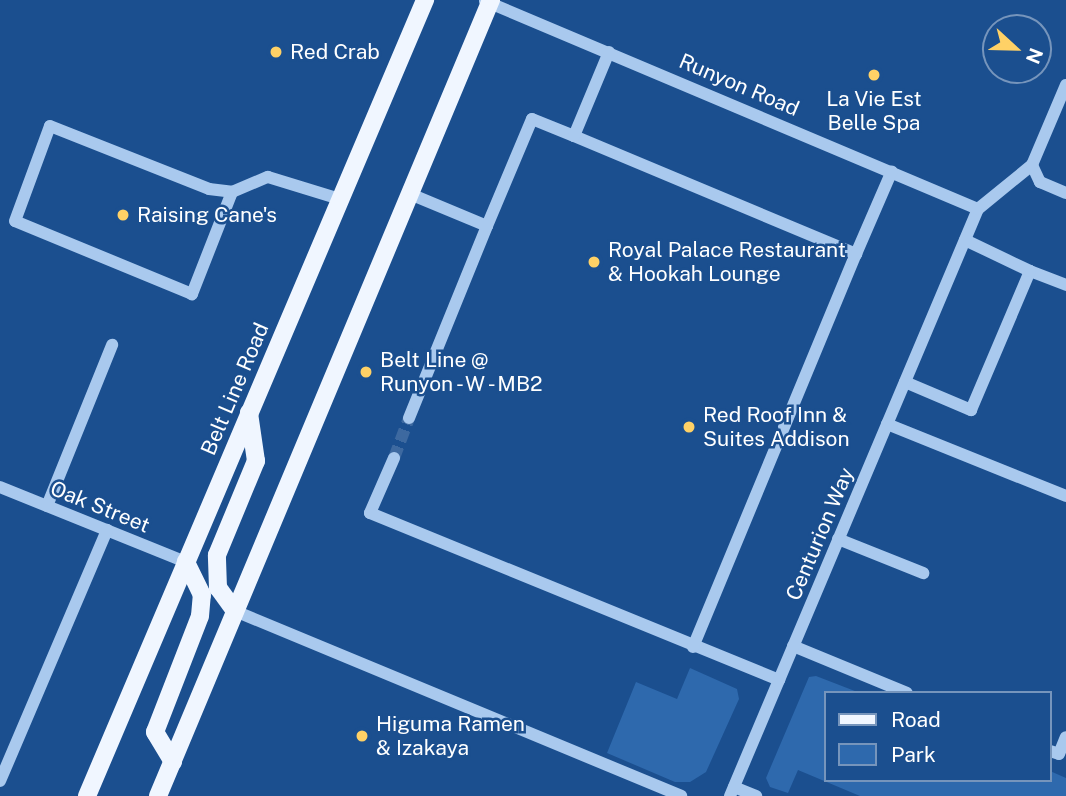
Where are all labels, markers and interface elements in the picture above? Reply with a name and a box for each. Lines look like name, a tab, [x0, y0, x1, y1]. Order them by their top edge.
north arrow	[982, 14, 1052, 84]
place label: Red Crab	[290, 39, 380, 65]
marker: Red Crab	[268, 44, 284, 60]
text: N	[1022, 45, 1048, 67]
street label: Runyon Road	[675, 48, 803, 122]
marker: La Vie Est Belle Spa	[866, 67, 882, 83]
place label: La Vie Est Belle Spa	[826, 86, 922, 136]
place label: Raising Cane's	[137, 202, 277, 228]
marker: Raising Cane's	[115, 207, 131, 223]
place label: Royal Palace Restaurant & Hookah Lounge	[608, 237, 846, 287]
marker: Royal Palace Restaurant & Hookah Lounge	[586, 254, 602, 270]
street label: Belt Line Road	[196, 319, 274, 459]
place label: Belt Line @ Runyon - W - MB2	[380, 347, 555, 397]
marker: Belt Line @ Runyon - W - MB2	[358, 364, 374, 380]
place label: Red Roof Inn & Suites Addison	[703, 402, 850, 452]
marker: Red Roof Inn & Suites Addison	[681, 419, 697, 435]
street label: Centurion Way	[781, 463, 859, 605]
street label: Oak Street	[47, 476, 153, 538]
legend	[824, 691, 1052, 782]
text: Road	[891, 707, 941, 732]
place label: Higuma Ramen & Izakaya	[376, 711, 525, 761]
marker: Higuma Ramen & Izakaya	[354, 728, 370, 744]
text: Park	[891, 742, 936, 767]

